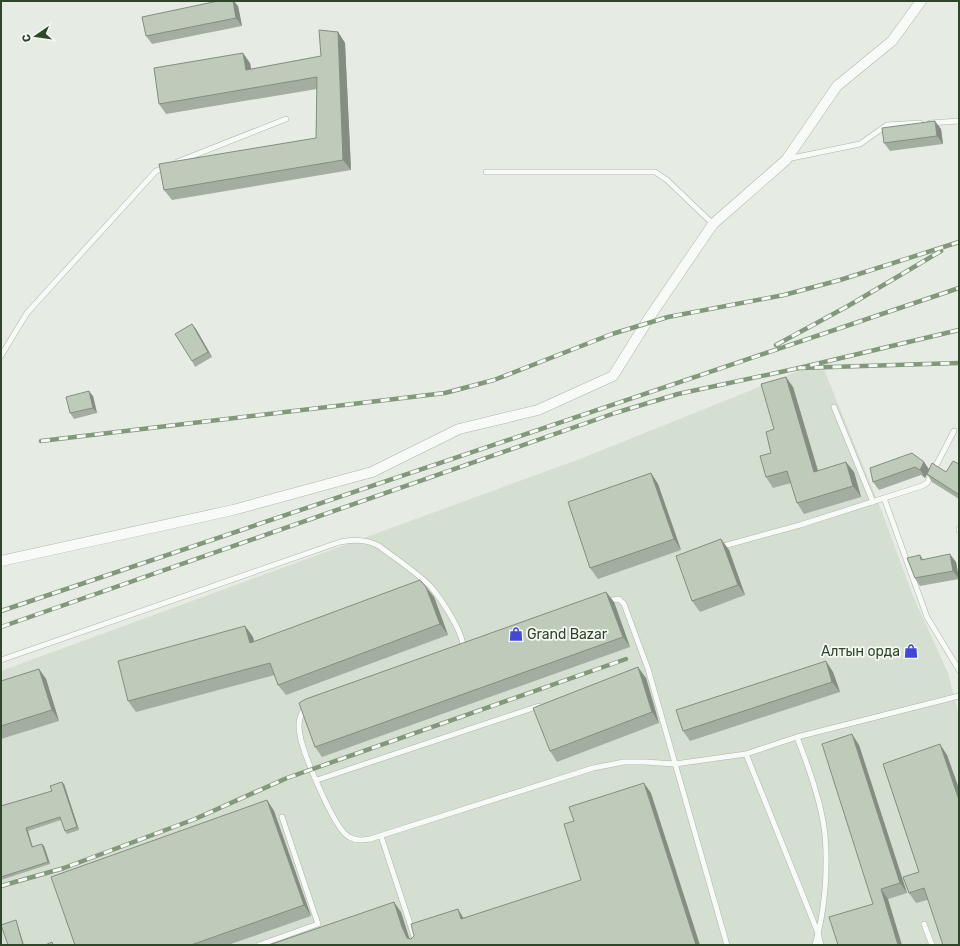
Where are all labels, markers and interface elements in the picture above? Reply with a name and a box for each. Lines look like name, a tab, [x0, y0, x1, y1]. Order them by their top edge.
north arrow	[16, 16, 56, 56]
text: С	[19, 33, 34, 43]
shop icon: Grand Bazar	[508, 626, 524, 642]
place label: Grand Bazar	[527, 626, 608, 643]
place label: Алтын орда	[821, 643, 900, 660]
shop icon: Алтын орда	[903, 643, 919, 659]

